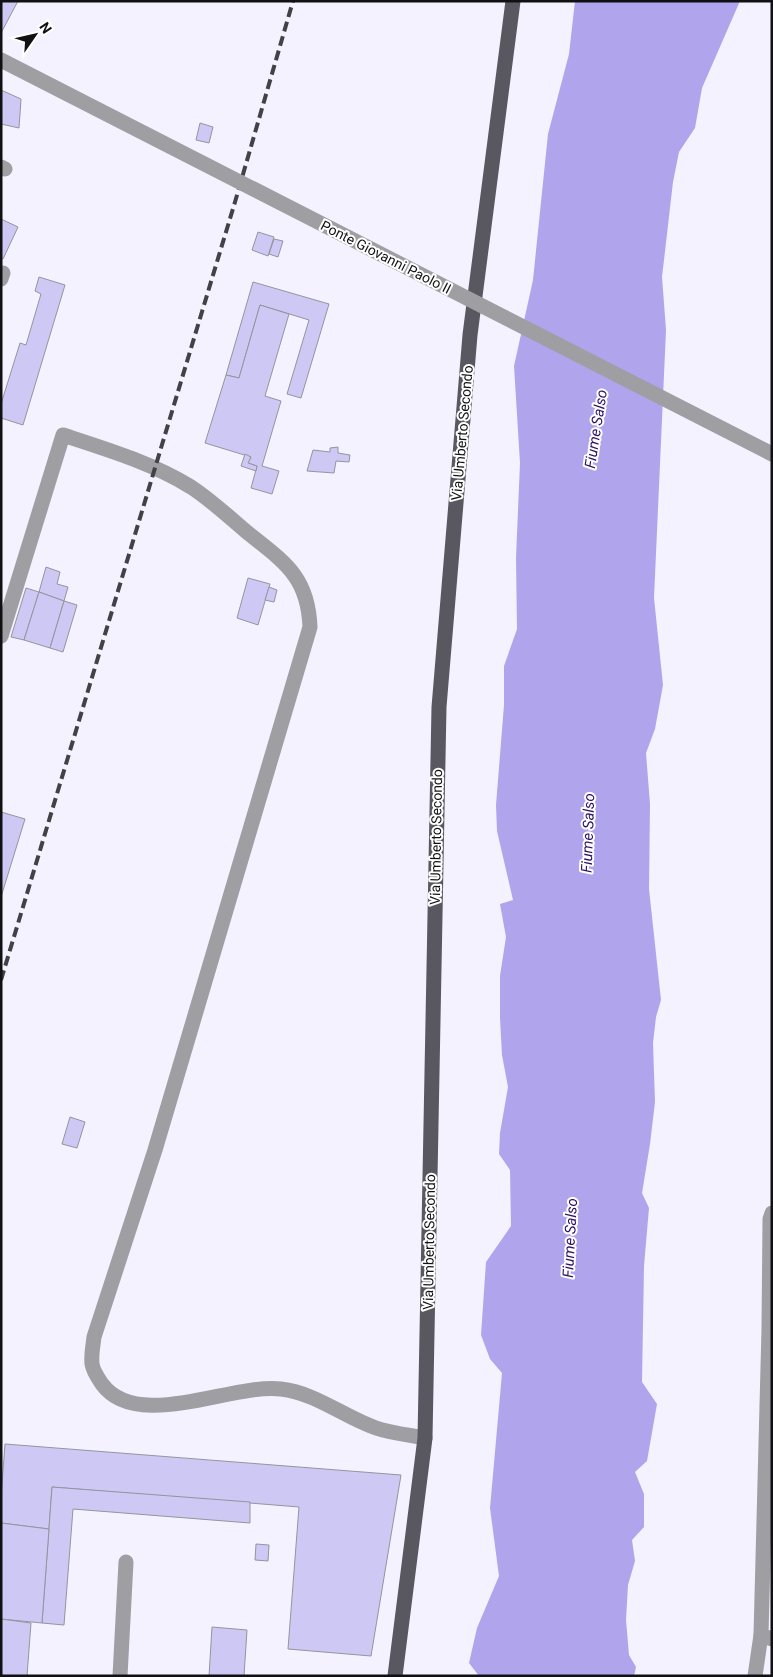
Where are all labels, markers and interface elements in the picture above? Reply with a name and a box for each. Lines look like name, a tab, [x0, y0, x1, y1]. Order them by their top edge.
north arrow	[10, 10, 60, 60]
text: N	[36, 19, 55, 36]
street label: Ponte Giovanni Paolo II	[318, 217, 454, 297]
street label: Via Umberto Secondo	[448, 365, 476, 501]
water label: Fiume Salso	[581, 388, 611, 470]
street label: Via Umberto Secondo	[427, 769, 445, 905]
water label: Fiume Salso	[578, 793, 598, 873]
street label: Via Umberto Secondo	[420, 1174, 438, 1310]
water label: Fiume Salso	[559, 1198, 581, 1278]

